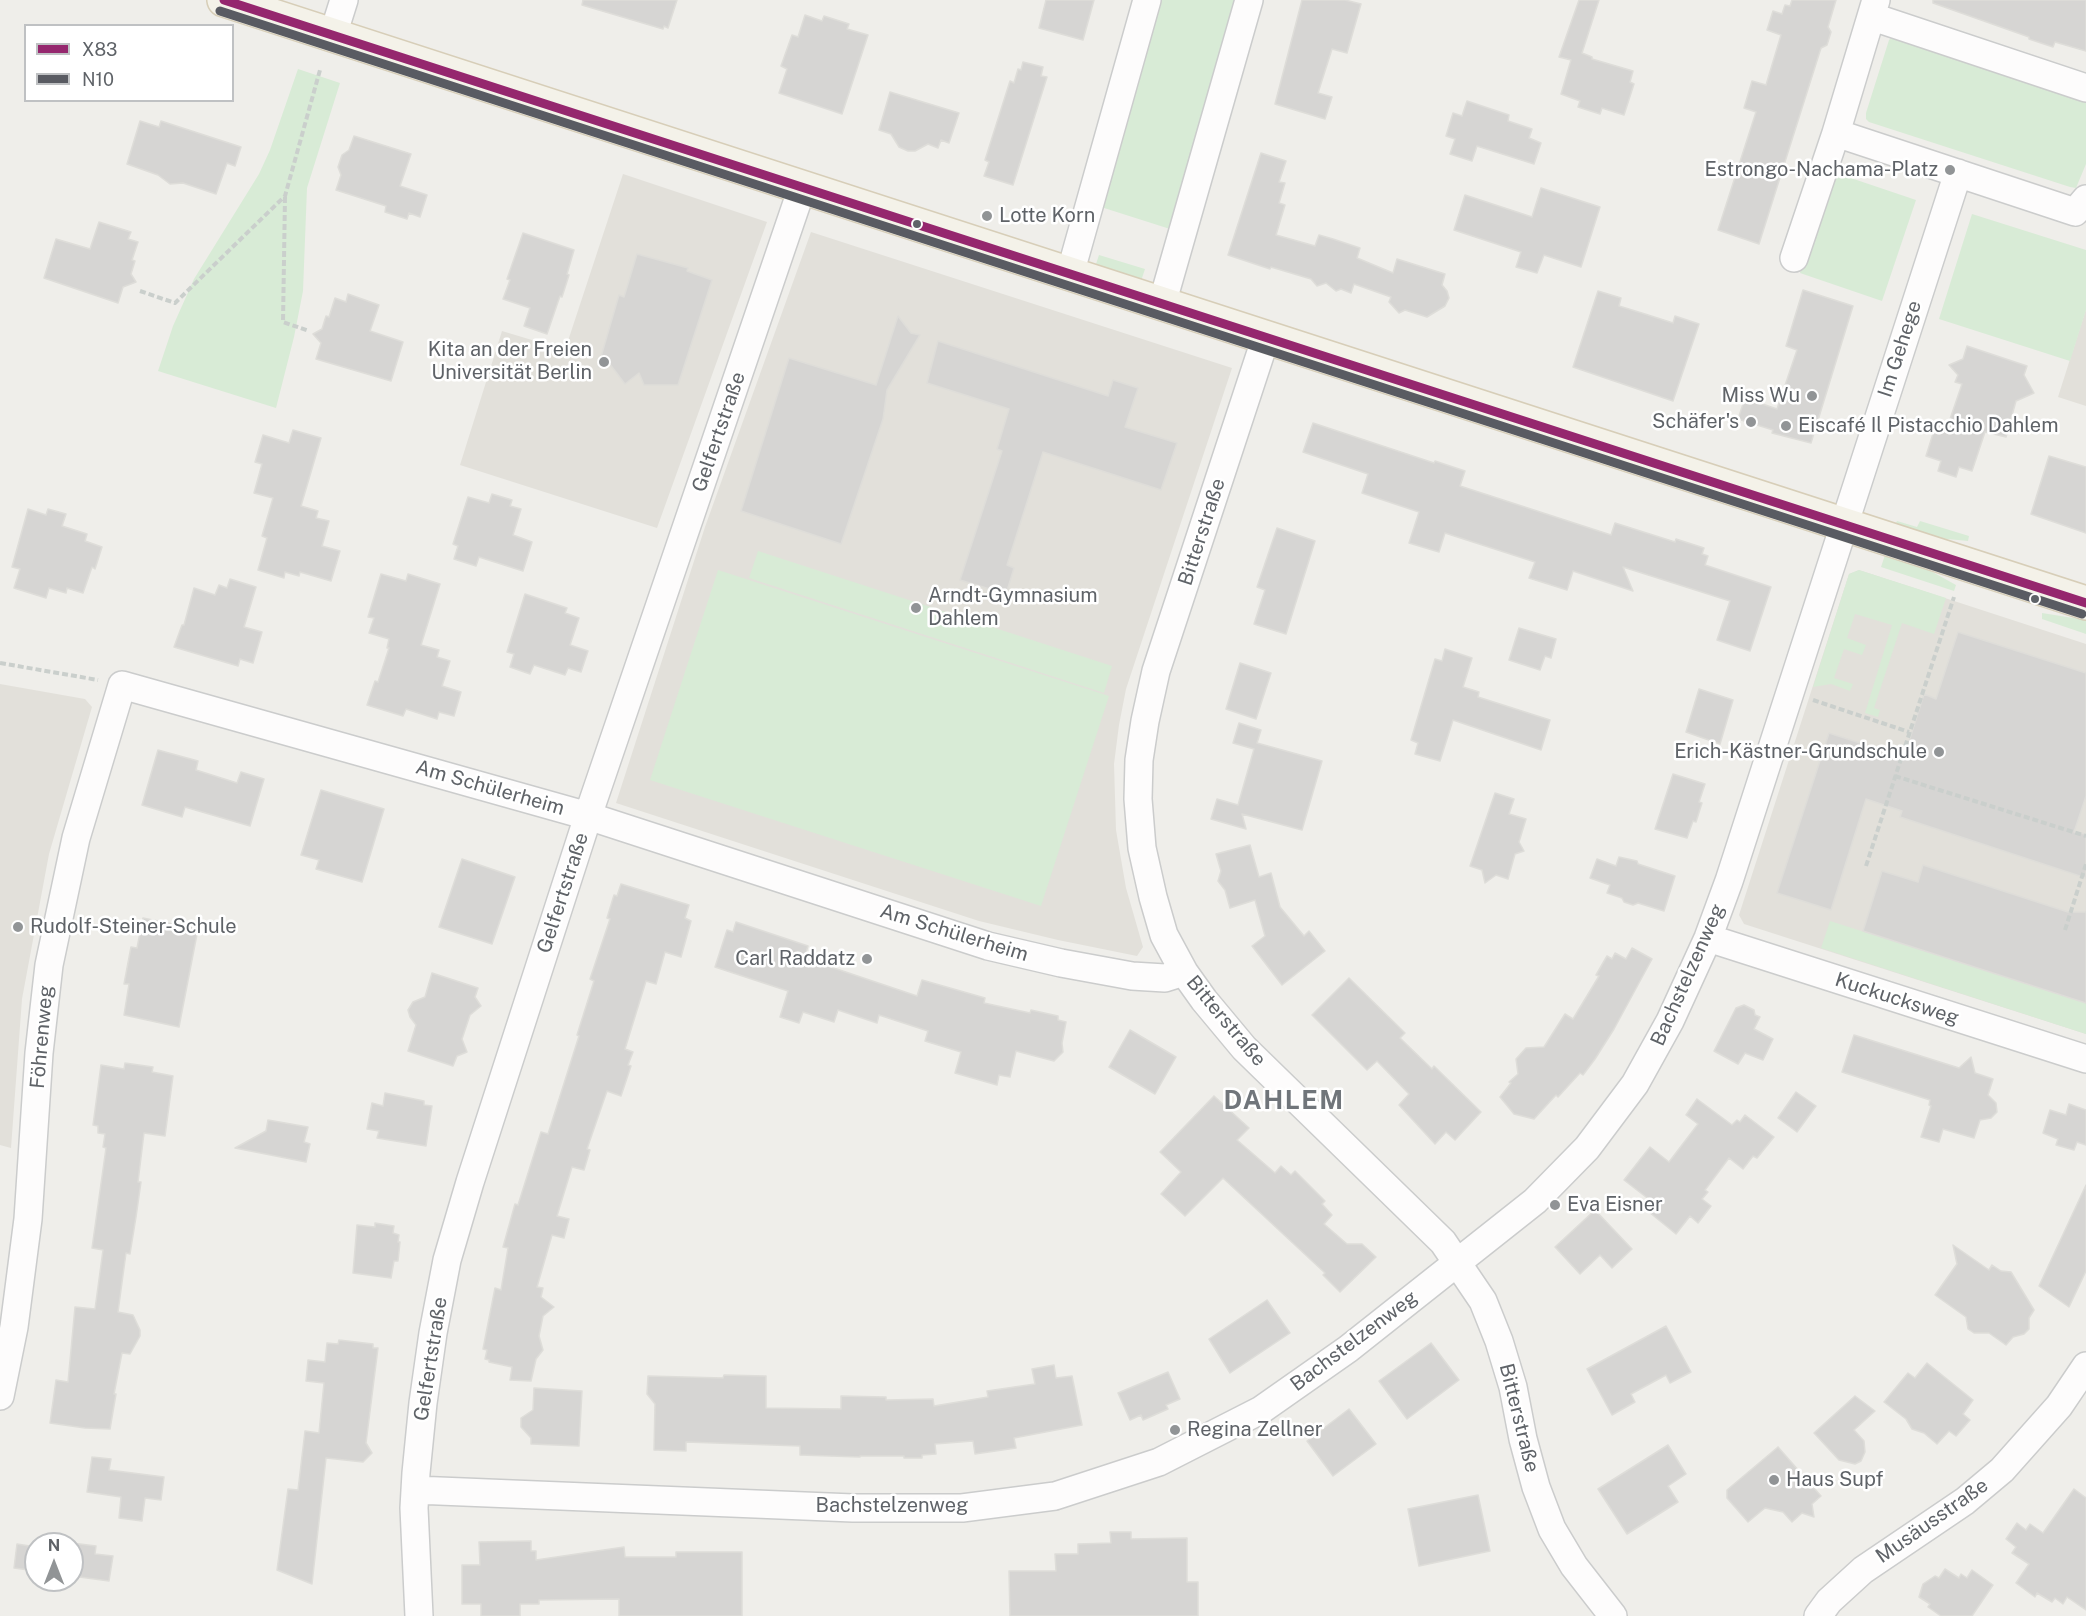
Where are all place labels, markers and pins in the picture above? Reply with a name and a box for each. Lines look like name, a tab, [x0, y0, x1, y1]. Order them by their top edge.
place label: Estrongo-Nachama-Platz	[1705, 158, 1938, 182]
marker: Estrongo-Nachama-Platz	[1943, 163, 1957, 177]
place label: Lotte Korn	[999, 204, 1095, 228]
marker: Lotte Korn	[980, 209, 994, 223]
unlabelled marker	[911, 218, 923, 230]
place label: Kita an der Freien Universität Berlin	[428, 338, 592, 385]
marker: Kita an der Freien Universität Berlin	[597, 355, 611, 369]
place label: Miss Wu	[1722, 384, 1800, 408]
marker: Miss Wu	[1805, 389, 1819, 403]
place label: Schäfer's	[1652, 410, 1739, 434]
place label: Eiscafé Il Pistacchio Dahlem	[1798, 414, 2058, 438]
marker: Schäfer's	[1744, 415, 1758, 429]
marker: Eiscafé Il Pistacchio Dahlem	[1779, 419, 1793, 433]
place label: Arndt-Gymnasium Dahlem	[928, 584, 1098, 631]
unlabelled marker	[2029, 593, 2041, 605]
marker: Arndt-Gymnasium Dahlem	[909, 601, 923, 615]
place label: Erich-Kästner-Grundschule	[1674, 740, 1927, 764]
marker: Erich-Kästner-Grundschule	[1932, 745, 1946, 759]
place label: Rudolf-Steiner-Schule	[30, 915, 237, 939]
marker: Rudolf-Steiner-Schule	[11, 920, 25, 934]
place label: Carl Raddatz	[735, 947, 855, 971]
marker: Carl Raddatz	[860, 952, 874, 966]
place label: Eva Eisner	[1567, 1193, 1663, 1217]
marker: Eva Eisner	[1548, 1198, 1562, 1212]
place label: Regina Zellner	[1187, 1418, 1323, 1442]
marker: Regina Zellner	[1168, 1423, 1182, 1437]
place label: Haus Supf	[1786, 1468, 1883, 1492]
marker: Haus Supf	[1767, 1473, 1781, 1487]

